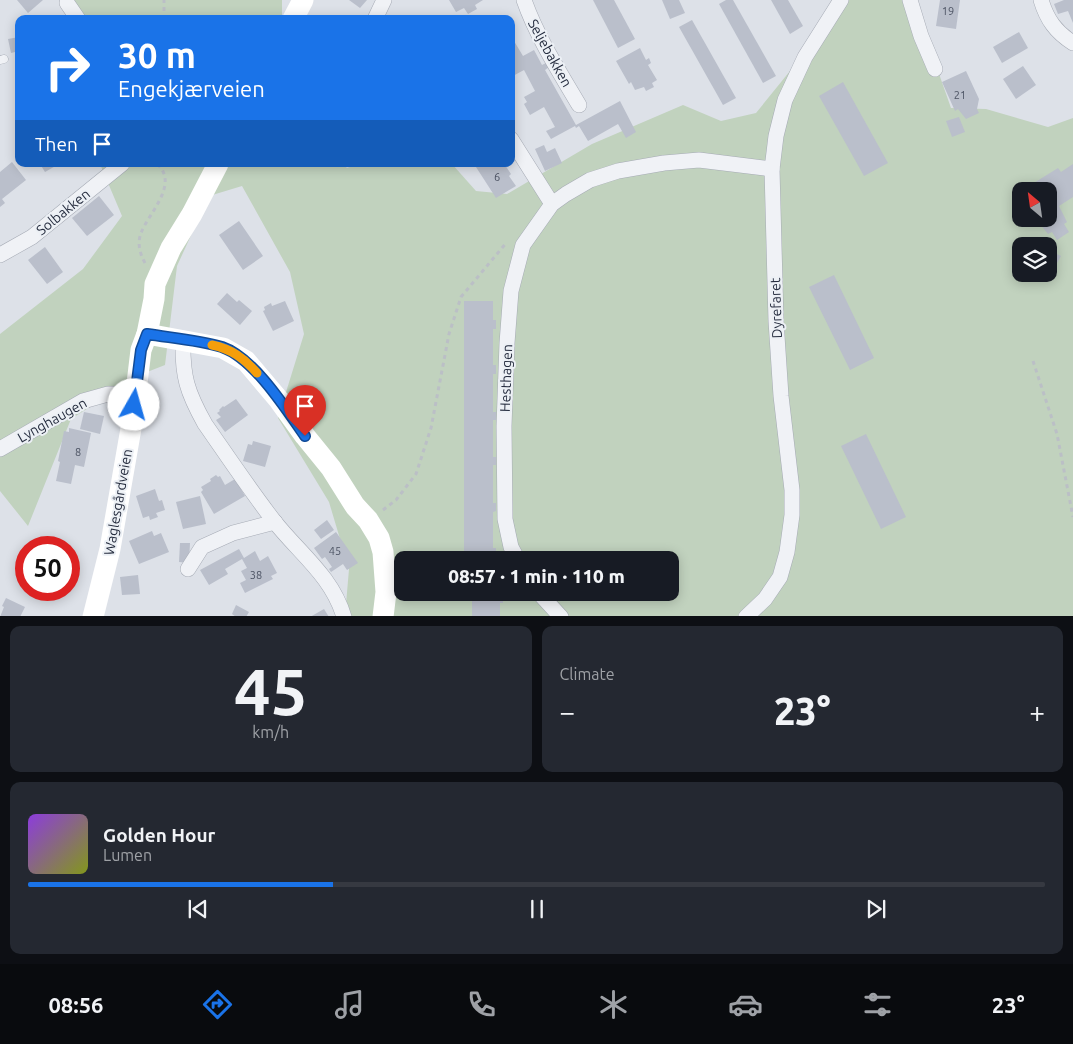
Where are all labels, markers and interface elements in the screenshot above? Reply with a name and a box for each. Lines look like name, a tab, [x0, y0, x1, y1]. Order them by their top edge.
house number: 19	[942, 5, 954, 17]
street label: Seljebakken	[525, 16, 575, 90]
icon: right	[35, 35, 100, 100]
text: 30 m	[118, 35, 196, 75]
text: Engekjærveien	[118, 76, 265, 101]
house number: 21	[954, 89, 966, 101]
icon: arrive	[88, 130, 116, 158]
text: Then	[35, 133, 78, 155]
house number: 6	[494, 171, 500, 183]
north arrow	[1012, 182, 1058, 228]
map controls	[1012, 182, 1057, 282]
street label: Solbakken	[33, 186, 93, 238]
button: layers	[1012, 237, 1057, 282]
street label: Dyrefaret	[767, 277, 785, 339]
street label: Hesthagen	[497, 344, 515, 412]
position arrow	[107, 378, 159, 430]
pin	[284, 385, 326, 436]
icon: arrive	[291, 392, 319, 420]
street label: Lynghaugen	[15, 394, 89, 446]
house number: 8	[75, 446, 81, 458]
street label: Waglesgårdveien	[101, 448, 135, 556]
speed limit sign: 50	[15, 536, 80, 601]
house number: 45	[329, 545, 341, 557]
text: 08:57 · 1 min · 110 m	[448, 565, 625, 587]
house number: 38	[250, 569, 262, 581]
text: 45	[234, 654, 307, 727]
text: Climate	[560, 665, 615, 683]
text: 23°	[774, 690, 831, 732]
text: −	[560, 696, 575, 727]
text: +	[1029, 696, 1045, 727]
text: km/h	[252, 723, 289, 741]
text: Golden Hour	[103, 824, 215, 846]
text: Lumen	[103, 846, 152, 864]
icon: previous	[184, 895, 212, 923]
icon: pause	[523, 895, 551, 923]
icon: next	[862, 895, 890, 923]
icon: directions	[200, 987, 235, 1022]
icon: music	[332, 987, 367, 1022]
icon: phone	[464, 987, 499, 1022]
icon: climate	[596, 987, 631, 1022]
icon: car	[728, 987, 763, 1022]
icon: filters	[860, 987, 895, 1022]
text: 08:56	[48, 992, 104, 1017]
text: 23°	[992, 992, 1024, 1017]

